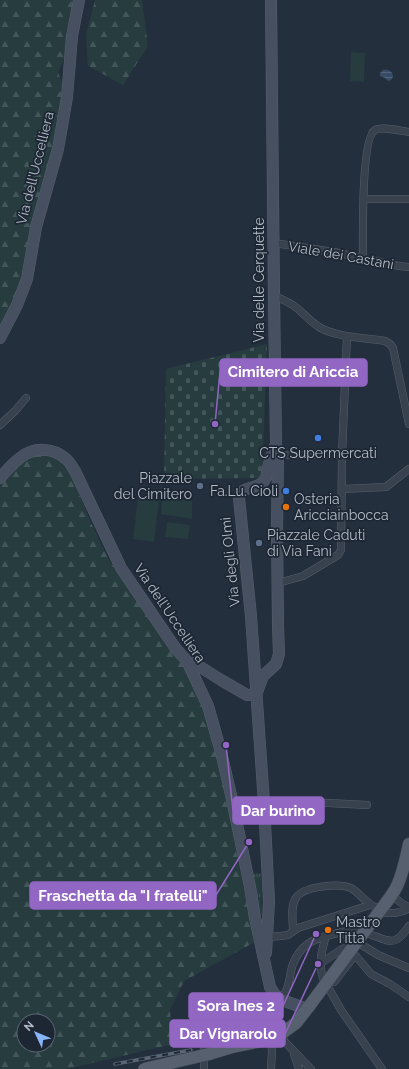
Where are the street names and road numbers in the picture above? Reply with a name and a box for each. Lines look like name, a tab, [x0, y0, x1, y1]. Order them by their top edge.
street label: Via dell'Uccelliera	[13, 110, 57, 226]
street label: Via delle Cerquette	[251, 217, 267, 343]
street label: Viale dei Castani	[287, 238, 395, 272]
street label: Via degli Olmi	[217, 516, 243, 608]
street label: Via dell'Uccelliera	[131, 560, 209, 666]

